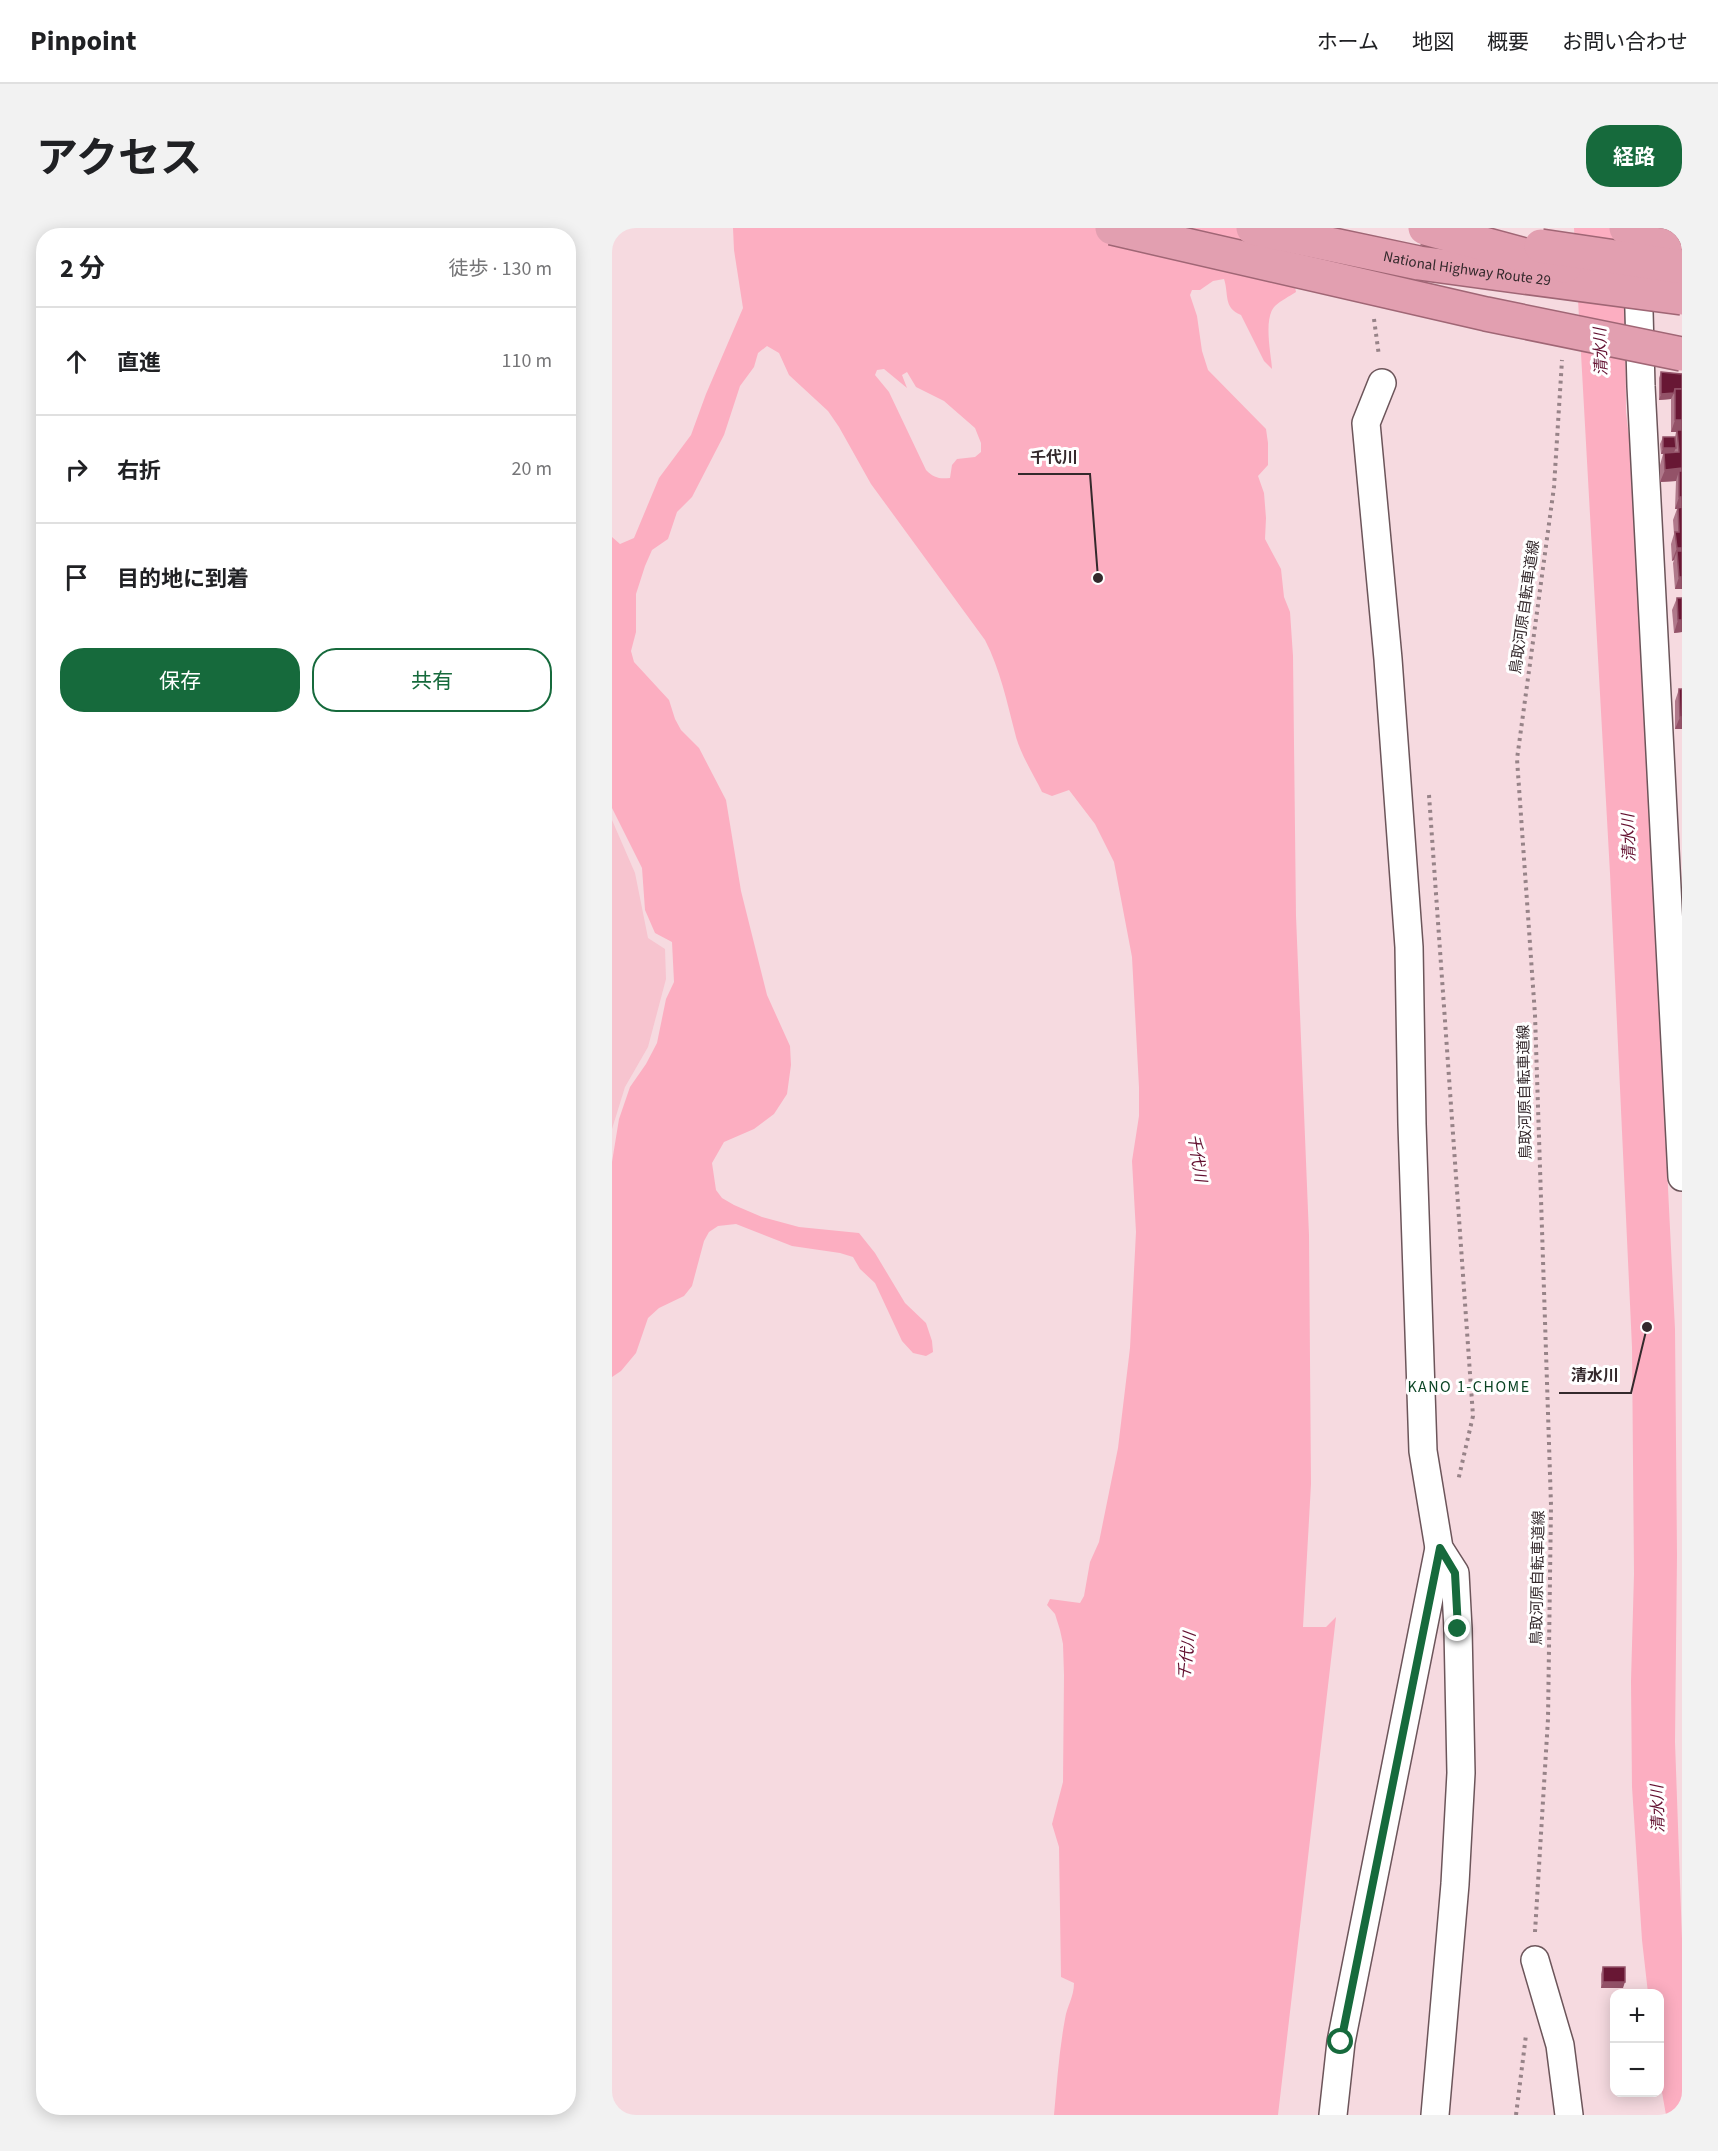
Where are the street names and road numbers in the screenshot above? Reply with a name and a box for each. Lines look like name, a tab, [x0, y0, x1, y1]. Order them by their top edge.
street label: National Highway Route 29	[1381, 245, 1552, 291]
street label: 鳥取河原自転車道線	[1505, 539, 1545, 675]
street label: 鳥取河原自転車道線	[1513, 1024, 1537, 1160]
street label: 鳥取河原自転車道線	[1526, 1510, 1550, 1646]

